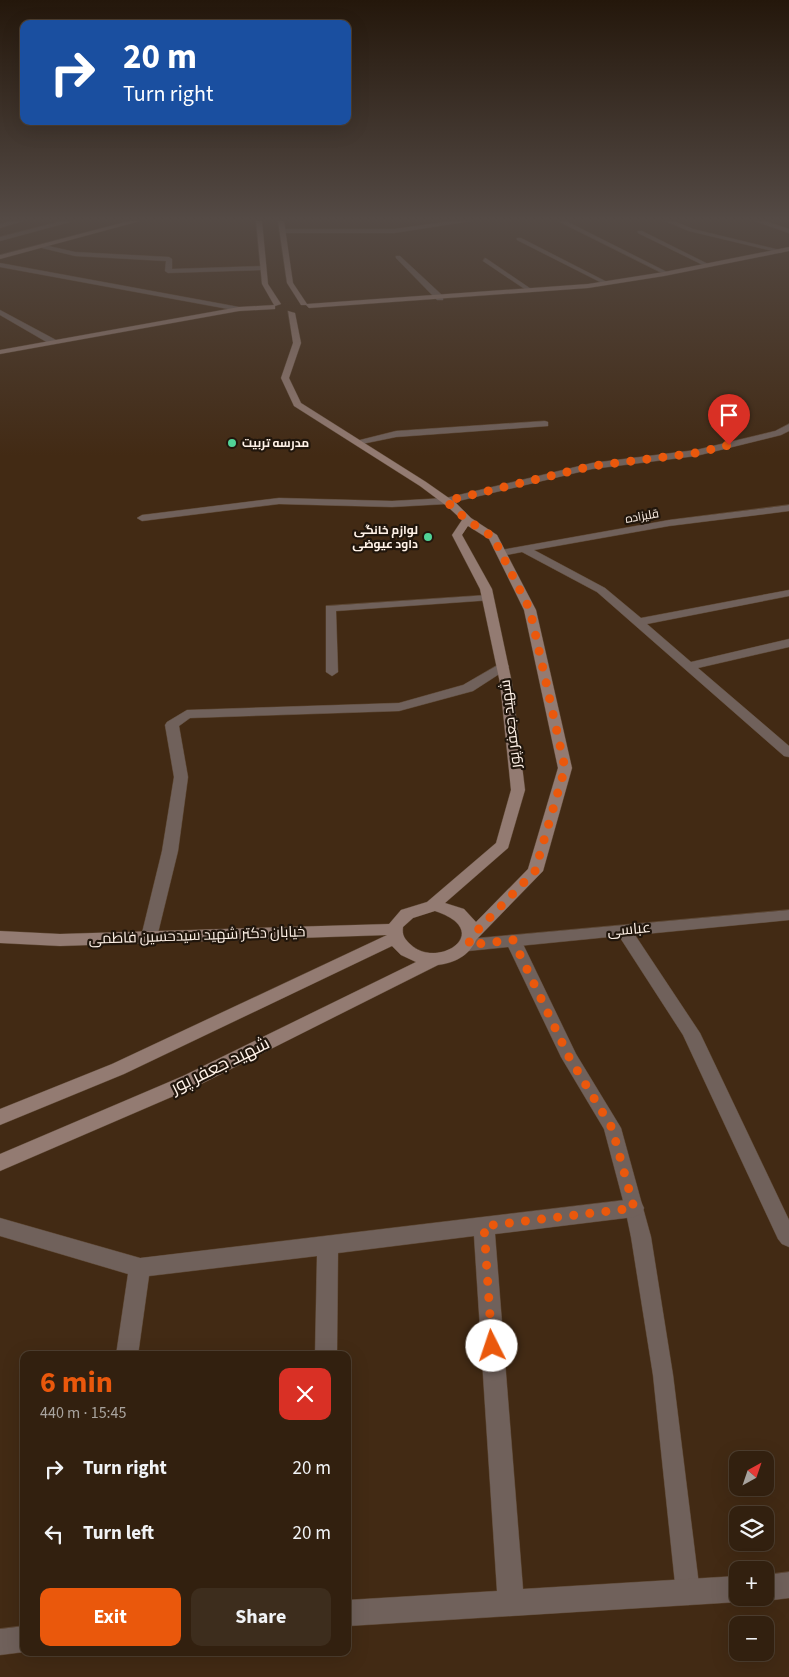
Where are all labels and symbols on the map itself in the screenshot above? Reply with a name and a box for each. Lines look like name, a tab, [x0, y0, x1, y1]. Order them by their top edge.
pin	[708, 394, 750, 445]
place label: مدرسه تربیت	[242, 435, 309, 452]
marker: مدرسه تربیت	[226, 437, 238, 449]
street label: قلیزاده	[624, 505, 660, 528]
place label: لوازم خانگی داود عیوضی	[352, 522, 418, 553]
marker: لوازم خانگی داود عیوضی	[422, 531, 434, 543]
street label: شهید جعفر پور	[495, 678, 526, 771]
street label: عباسی	[607, 917, 652, 942]
street label: خیابان دکتر شهید سیدحسین فاطمی	[88, 921, 306, 950]
street label: شهید جعفر پور	[166, 1031, 274, 1101]
position arrow	[465, 1319, 517, 1371]
north arrow	[729, 1451, 774, 1496]

